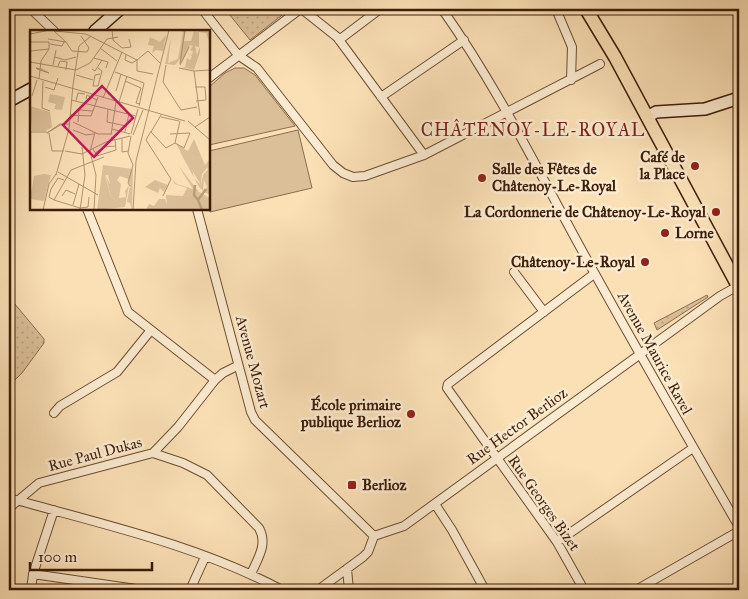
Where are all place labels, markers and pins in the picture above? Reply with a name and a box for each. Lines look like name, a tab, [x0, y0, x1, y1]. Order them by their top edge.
place label: Café de la Place	[639, 148, 686, 183]
place label: Salle des Fêtes de Châtenoy-Le-Royal	[492, 160, 617, 196]
marker: Café de la Place	[689, 160, 701, 172]
marker: Salle des Fêtes de Châtenoy-Le-Royal	[476, 172, 488, 184]
place label: La Cordonnerie de Châtenoy-Le-Royal	[464, 203, 707, 222]
marker: La Cordonnerie de Châtenoy-Le-Royal	[710, 206, 722, 218]
place label: Lorne	[675, 224, 714, 242]
marker: Lorne	[659, 227, 671, 239]
place label: Châtenoy-Le-Royal	[511, 253, 636, 272]
marker: Châtenoy-Le-Royal	[639, 256, 651, 268]
place label: École primaire publique Berlioz	[300, 395, 402, 432]
marker: École primaire publique Berlioz	[405, 408, 417, 420]
place label: Berlioz	[362, 476, 406, 494]
marker: Berlioz	[346, 479, 358, 491]

